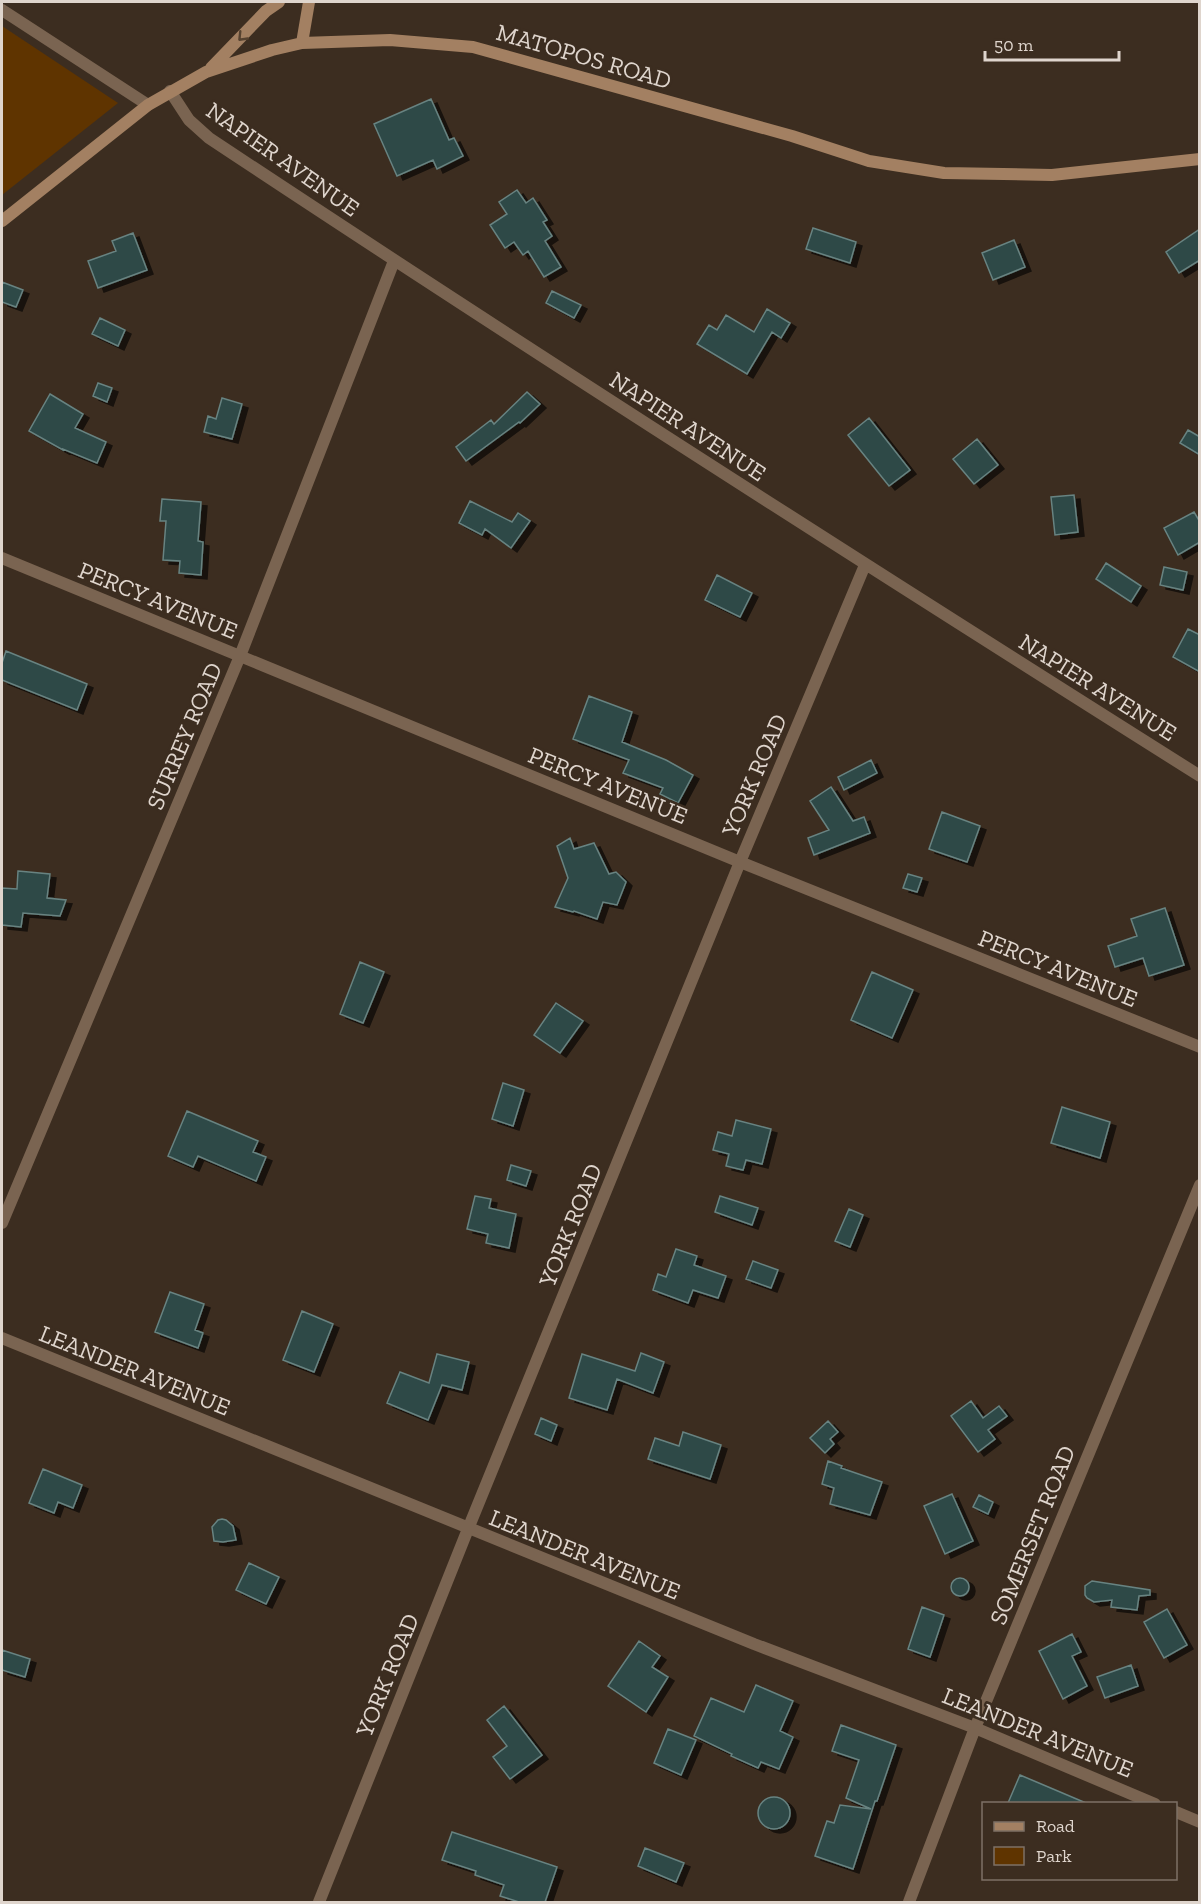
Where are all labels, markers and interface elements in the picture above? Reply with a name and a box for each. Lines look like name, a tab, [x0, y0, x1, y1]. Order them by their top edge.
street label: MATOPOS ROAD	[493, 17, 675, 95]
scale bar	[985, 24, 1118, 62]
one-way arrow	[238, 30, 249, 40]
text: 50 m	[994, 34, 1034, 56]
street label: NAPIER AVENUE	[201, 95, 365, 223]
street label: NAPIER AVENUE	[604, 365, 772, 487]
street label: PERCY AVENUE	[74, 555, 242, 645]
street label: NAPIER AVENUE	[1014, 627, 1182, 747]
street label: SURREY ROAD	[140, 658, 228, 814]
street label: YORK ROAD	[715, 709, 793, 842]
street label: PERCY AVENUE	[524, 740, 692, 830]
street label: PERCY AVENUE	[974, 923, 1142, 1013]
street label: YORK ROAD	[532, 1159, 608, 1292]
street label: LEANDER AVENUE	[35, 1318, 235, 1422]
street label: SOMERSET ROAD	[983, 1441, 1081, 1629]
street label: LEANDER AVENUE	[485, 1502, 685, 1606]
street label: YORK ROAD	[349, 1609, 425, 1742]
street label: LEANDER AVENUE	[938, 1680, 1138, 1784]
legend	[982, 1802, 1177, 1880]
text: Road	[1036, 1815, 1075, 1837]
text: Park	[1036, 1845, 1072, 1867]

